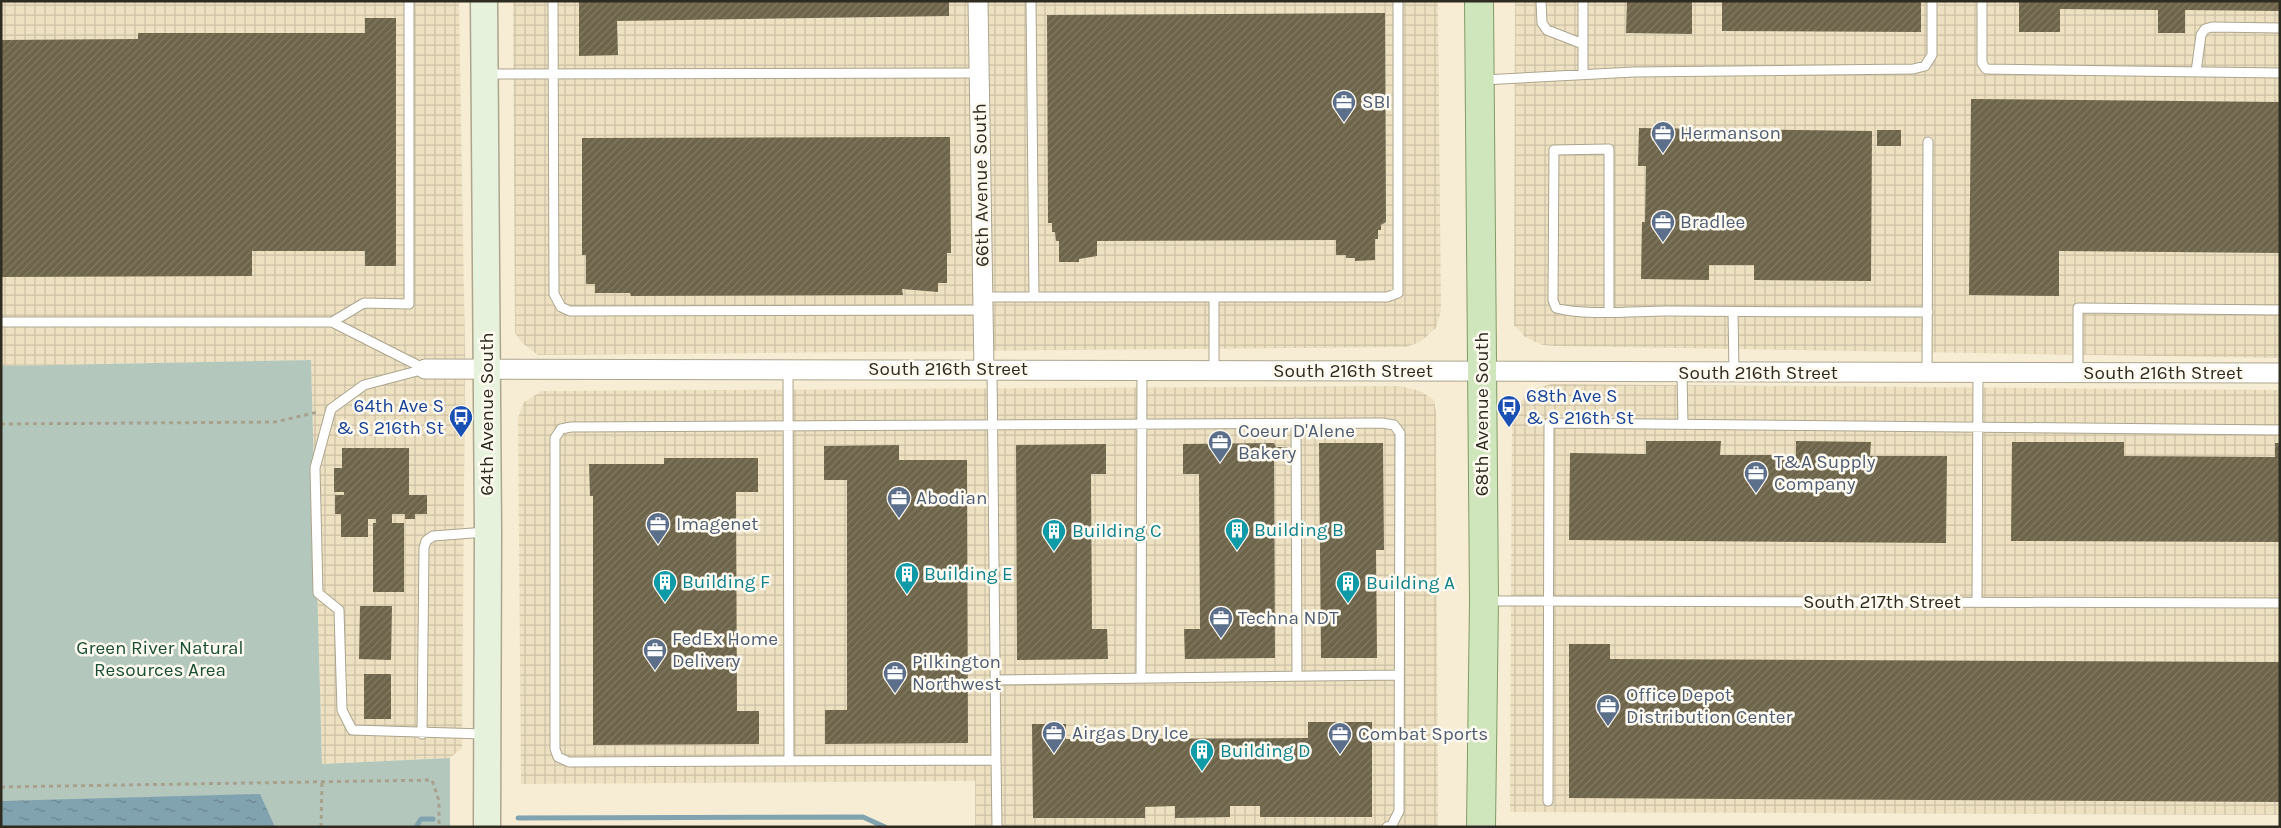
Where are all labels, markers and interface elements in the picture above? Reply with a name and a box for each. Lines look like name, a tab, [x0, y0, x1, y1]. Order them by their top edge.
office icon: SBI	[1331, 89, 1357, 123]
place label: SBI	[1362, 91, 1391, 113]
street label: 66th Avenue South	[969, 103, 993, 267]
office icon: Hermanson	[1650, 120, 1676, 154]
place label: Hermanson	[1680, 122, 1781, 144]
office icon: Bradlee	[1650, 209, 1676, 243]
place label: Bradlee	[1680, 211, 1745, 233]
street label: 64th Avenue South	[476, 332, 498, 496]
street label: 68th Avenue South	[1471, 332, 1493, 496]
street label: South 216th Street	[868, 358, 1028, 380]
street label: South 216th Street	[1273, 360, 1433, 382]
street label: South 216th Street	[1678, 362, 1838, 384]
street label: South 216th Street	[2083, 362, 2243, 384]
place label: 68th Ave S & S 216th St	[1526, 385, 1634, 429]
bus stop icon: 68th Ave S & S 216th St	[1496, 394, 1522, 428]
place label: 64th Ave S & S 216th St	[336, 395, 444, 439]
bus stop icon: 64th Ave S & S 216th St	[448, 404, 474, 438]
place label: Coeur D'Alene Bakery	[1238, 420, 1355, 464]
office icon: Coeur D'Alene Bakery	[1207, 429, 1233, 463]
place label: T&A Supply Company	[1774, 451, 1876, 495]
office icon: T&A Supply Company	[1743, 460, 1769, 494]
office icon: Abodian	[886, 485, 912, 519]
place label: Abodian	[916, 487, 987, 509]
office icon: Imagenet	[645, 511, 671, 545]
place label: Imagenet	[676, 513, 758, 535]
building icon: Building B	[1224, 517, 1250, 551]
building icon: Building C	[1041, 518, 1067, 552]
place label: Building B	[1254, 519, 1344, 541]
place label: Building C	[1072, 520, 1162, 542]
building icon: Building E	[894, 561, 920, 595]
place label: Building E	[924, 563, 1013, 585]
building icon: Building F	[652, 569, 678, 603]
building icon: Building A	[1335, 570, 1361, 604]
place label: Building F	[682, 571, 770, 593]
place label: Building A	[1366, 572, 1455, 594]
street label: South 217th Street	[1803, 591, 1961, 613]
office icon: Techna NDT	[1208, 605, 1234, 639]
place label: Techna NDT	[1238, 607, 1339, 629]
place label: FedEx Home Delivery	[672, 628, 778, 672]
park label: Green River Natural Resources Area	[76, 637, 244, 681]
office icon: FedEx Home Delivery	[642, 637, 668, 671]
place label: Pilkington Northwest	[912, 651, 1002, 695]
office icon: Pilkington Northwest	[882, 660, 908, 694]
place label: Office Depot Distribution Center	[1626, 684, 1793, 728]
office icon: Office Depot Distribution Center	[1595, 693, 1621, 727]
office icon: Airgas Dry Ice	[1041, 720, 1067, 754]
office icon: Combat Sports	[1327, 721, 1353, 755]
place label: Airgas Dry Ice	[1072, 722, 1188, 744]
place label: Combat Sports	[1358, 723, 1488, 745]
building icon: Building D	[1189, 738, 1215, 772]
place label: Building D	[1220, 740, 1310, 762]

